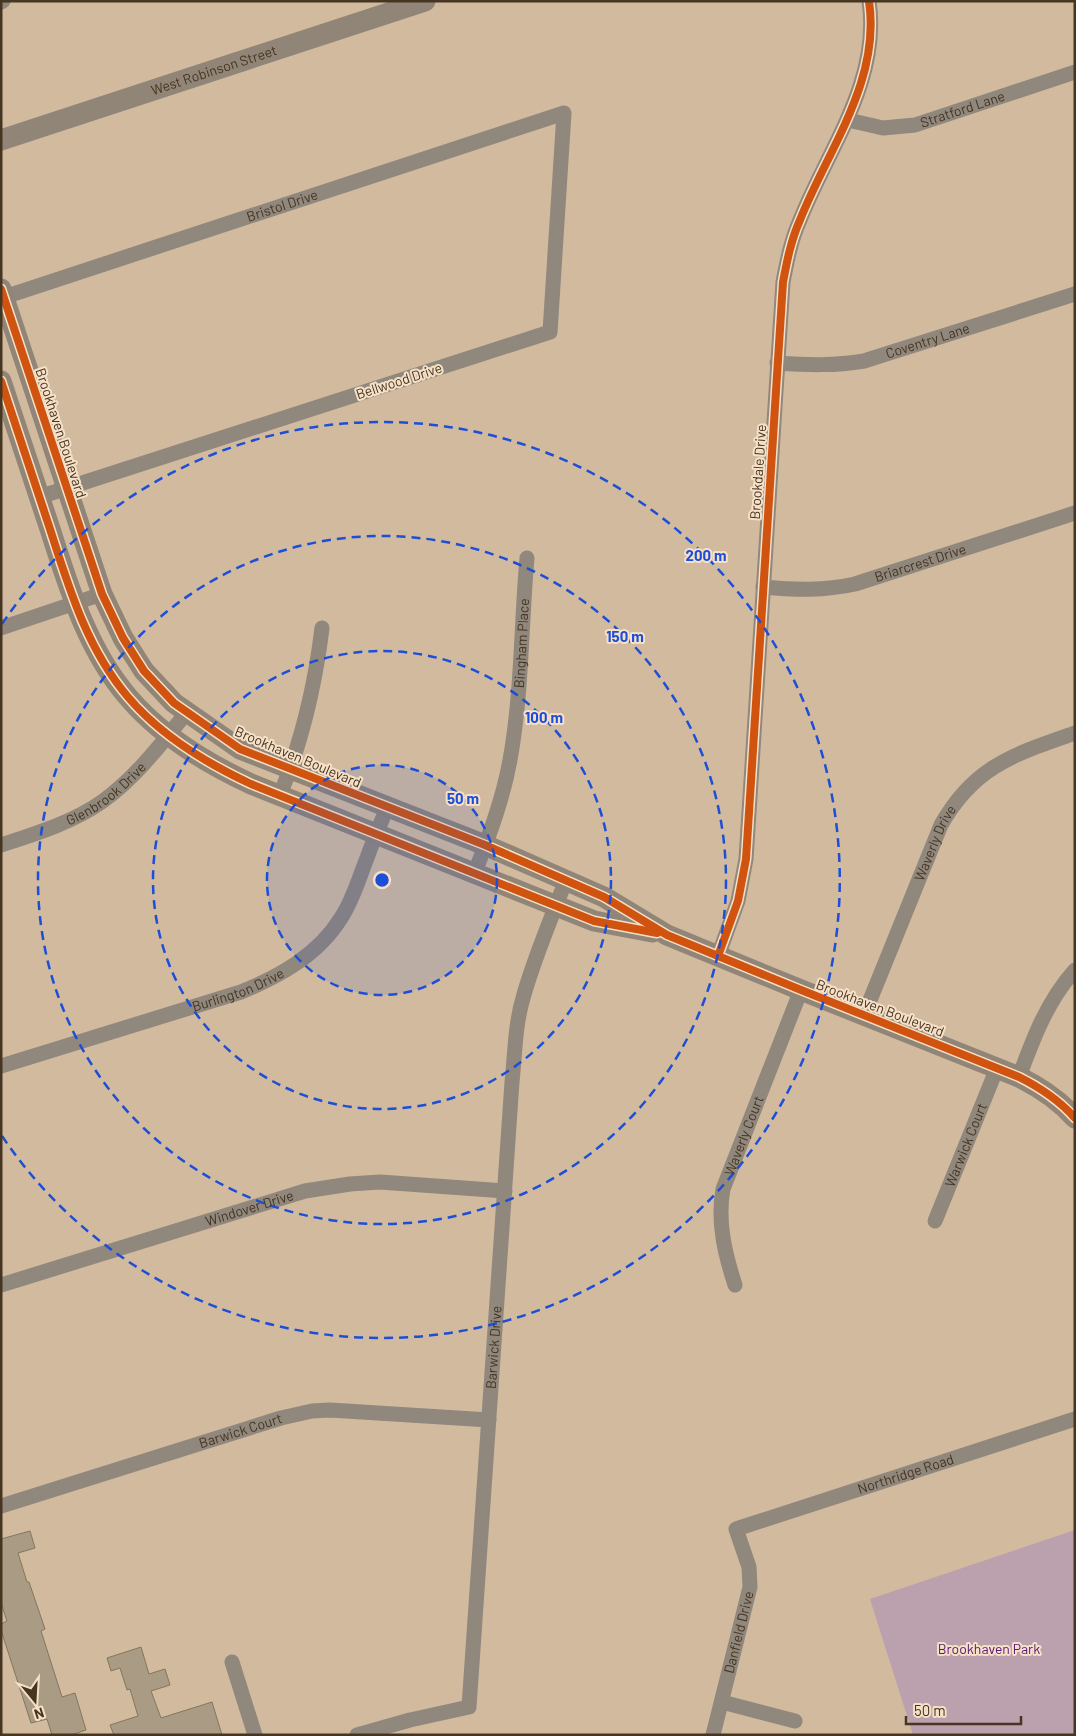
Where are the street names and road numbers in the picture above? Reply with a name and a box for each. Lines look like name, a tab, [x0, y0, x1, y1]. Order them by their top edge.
street label: West Robinson Street	[149, 41, 279, 98]
street label: Stratford Lane	[918, 87, 1007, 131]
street label: Bristol Drive	[244, 185, 320, 225]
street label: Coventry Lane	[883, 319, 972, 362]
street label: Bellwood Drive	[354, 359, 444, 402]
street label: Brookhaven Boulevard	[32, 366, 91, 500]
street label: Brookdale Drive	[746, 424, 769, 520]
street label: Briarcrest Drive	[872, 540, 968, 585]
street label: Bingham Place	[510, 598, 532, 689]
street label: Brookhaven Boulevard	[232, 722, 364, 791]
street label: Glenbrook Drive	[63, 758, 149, 829]
street label: Waverly Drive	[910, 801, 959, 883]
street label: Burlington Drive	[190, 964, 287, 1015]
street label: Brookhaven Boulevard	[814, 975, 947, 1040]
street label: Waverly Court	[720, 1093, 767, 1178]
street label: Warwick Court	[941, 1100, 990, 1189]
street label: Windover Drive	[203, 1186, 295, 1229]
street label: Barwick Drive	[482, 1305, 505, 1389]
street label: Barwick Court	[197, 1409, 284, 1451]
street label: Northridge Road	[855, 1450, 956, 1497]
street label: Danfield Drive	[720, 1589, 757, 1675]

